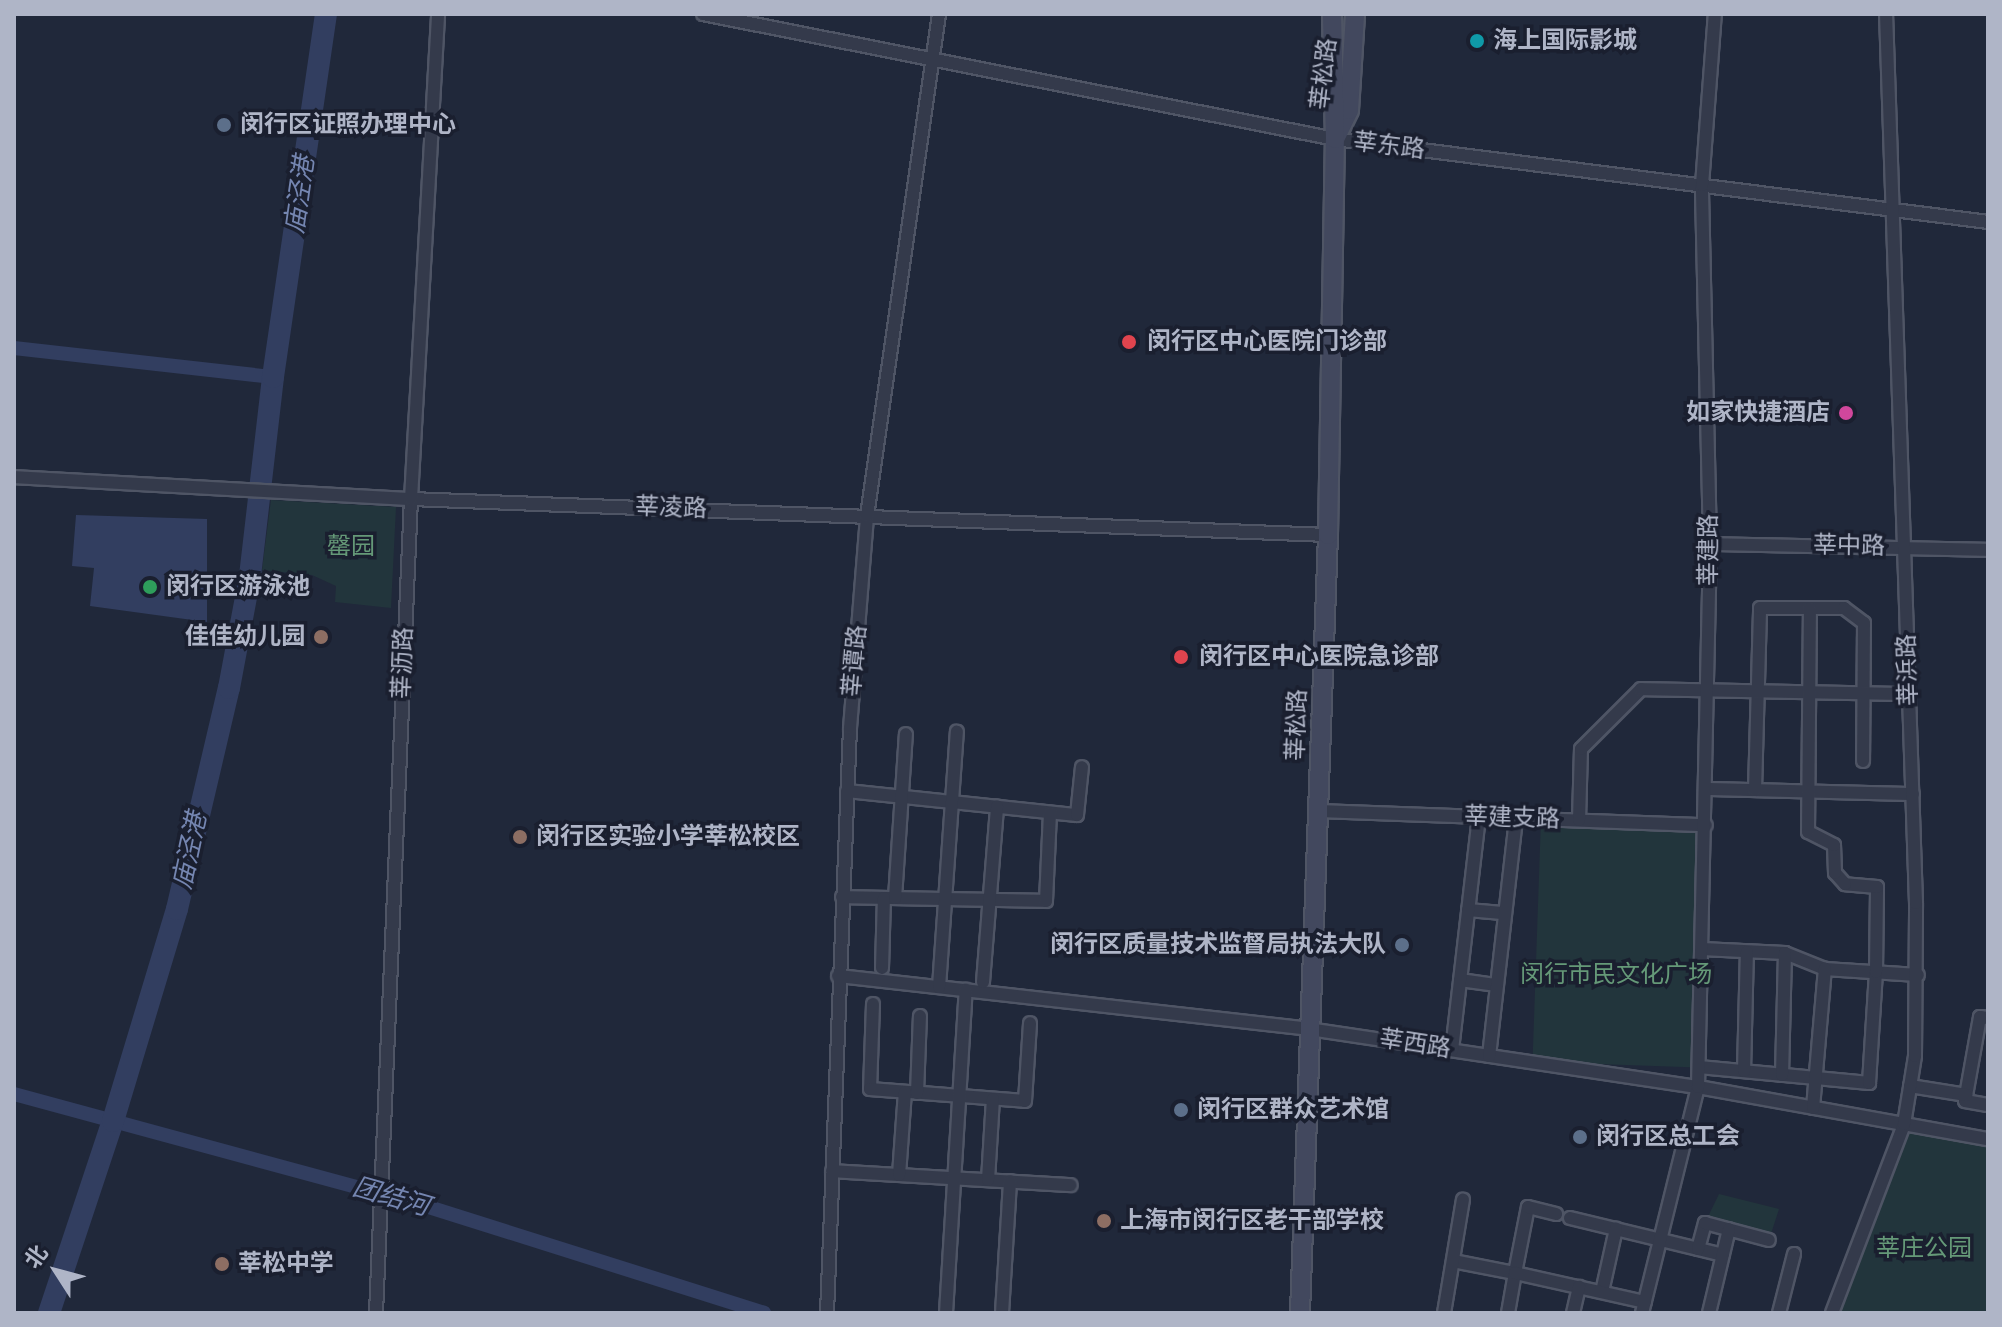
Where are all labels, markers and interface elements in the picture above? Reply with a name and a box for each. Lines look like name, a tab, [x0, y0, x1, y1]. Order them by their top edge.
place label: 海上国际影城	[1493, 27, 1637, 55]
marker: 海上国际影城	[1468, 32, 1486, 50]
street label: 莘松路	[1305, 37, 1343, 111]
place label: 闵行区证照办理中心	[240, 111, 456, 139]
marker: 闵行区证照办理中心	[215, 116, 233, 134]
street label: 莘东路	[1352, 127, 1426, 165]
water label: 庙泾港	[279, 154, 321, 236]
place label: 闵行区中心医院门诊部	[1147, 328, 1387, 356]
marker: 闵行区中心医院门诊部	[1118, 331, 1140, 353]
place label: 如家快捷酒店	[1686, 399, 1830, 427]
marker: 如家快捷酒店	[1837, 404, 1855, 422]
street label: 莘凌路	[635, 492, 707, 524]
street label: 莘建路	[1695, 514, 1723, 586]
street label: 莘中路	[1813, 531, 1885, 561]
park label: 罄园	[327, 533, 375, 561]
place label: 闵行区游泳池	[166, 573, 310, 601]
marker: 闵行区游泳池	[141, 578, 159, 596]
place label: 佳佳幼儿园	[185, 623, 305, 651]
street label: 莘谭路	[838, 624, 872, 698]
street label: 莘沥路	[387, 627, 419, 699]
marker: 佳佳幼儿园	[312, 628, 330, 646]
street label: 莘浜路	[1892, 634, 1924, 706]
place label: 闵行区中心医院急诊部	[1199, 643, 1439, 671]
marker: 闵行区中心医院急诊部	[1170, 646, 1192, 668]
street label: 莘松路	[1281, 689, 1313, 761]
street label: 莘建支路	[1464, 802, 1560, 834]
water label: 庙泾港	[167, 810, 213, 892]
place label: 闵行区实验小学莘松校区	[536, 823, 800, 851]
marker: 闵行区实验小学莘松校区	[511, 828, 529, 846]
place label: 闵行区质量技术监督局执法大队	[1050, 931, 1386, 959]
marker: 闵行区质量技术监督局执法大队	[1393, 936, 1411, 954]
park label: 闵行市民文化广场	[1520, 961, 1712, 989]
street label: 莘西路	[1377, 1024, 1453, 1064]
place label: 闵行区群众艺术馆	[1197, 1096, 1389, 1124]
marker: 闵行区群众艺术馆	[1172, 1101, 1190, 1119]
place label: 闵行区总工会	[1596, 1123, 1740, 1151]
marker: 闵行区总工会	[1571, 1128, 1589, 1146]
water label: 团结河	[349, 1171, 433, 1223]
place label: 上海市闵行区老干部学校	[1120, 1207, 1384, 1235]
marker: 上海市闵行区老干部学校	[1095, 1212, 1113, 1230]
north arrow	[16, 1231, 96, 1311]
park label: 莘庄公园	[1876, 1235, 1972, 1263]
text: 北	[20, 1240, 53, 1273]
place label: 莘松中学	[238, 1250, 334, 1278]
marker: 莘松中学	[213, 1255, 231, 1273]

